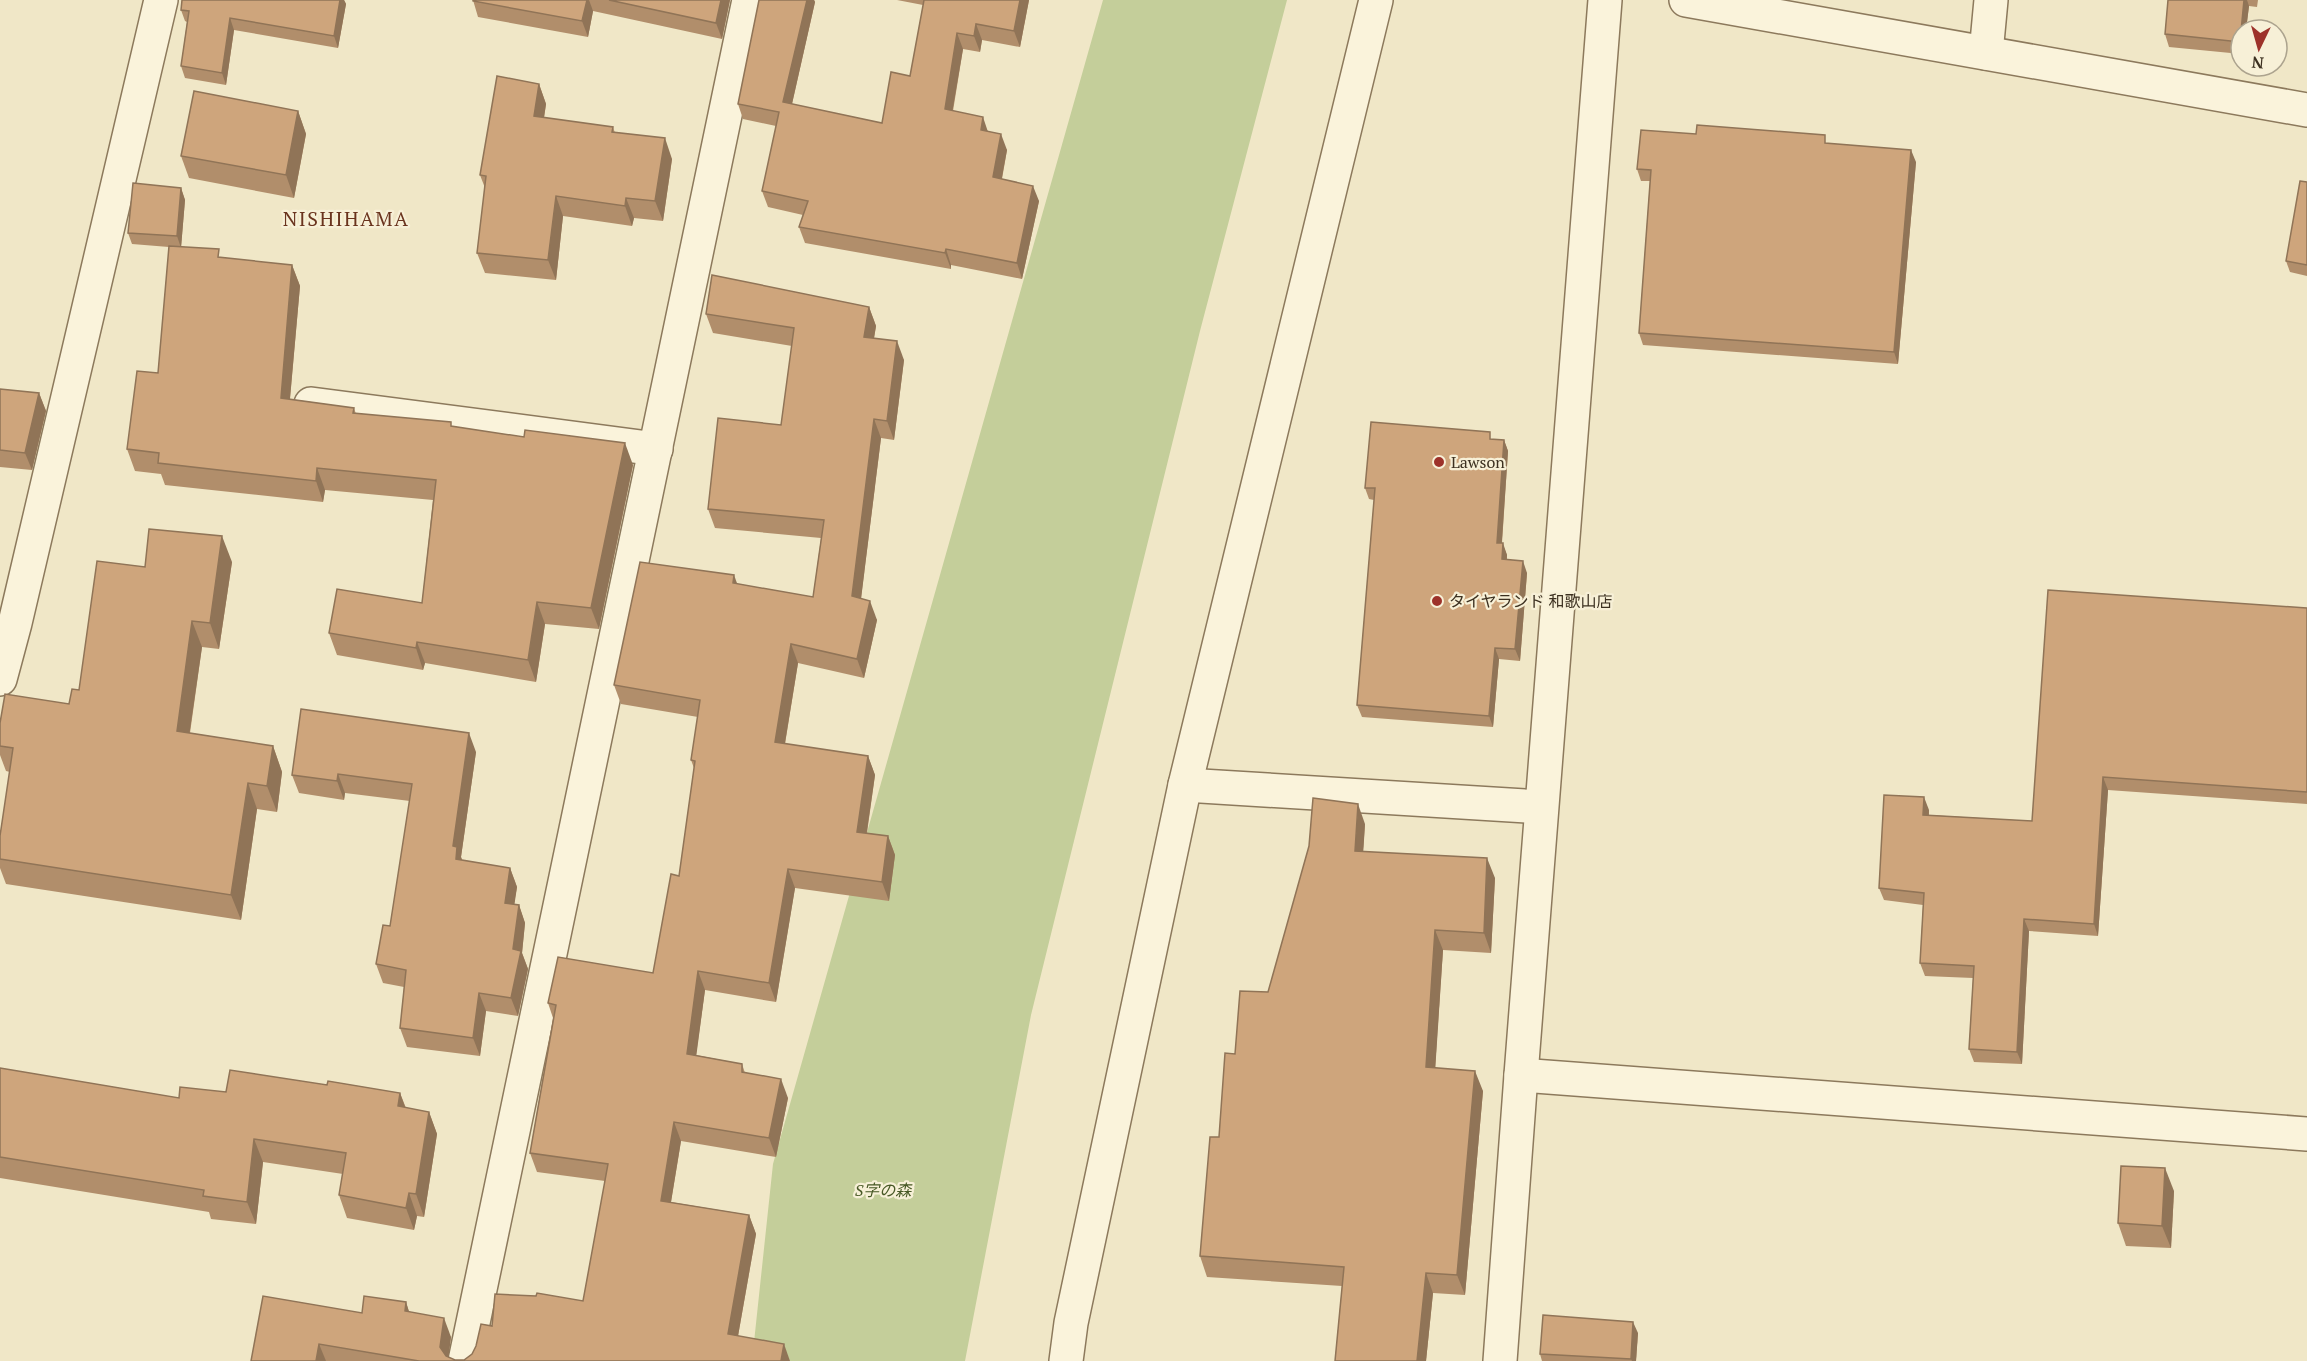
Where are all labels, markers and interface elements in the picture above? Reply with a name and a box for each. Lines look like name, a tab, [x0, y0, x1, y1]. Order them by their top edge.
north arrow	[2229, 18, 2289, 78]
text: N	[2251, 51, 2265, 74]
district label: NISHIHAMA	[283, 205, 409, 232]
place label: Lawson	[1451, 451, 1505, 473]
marker: Lawson	[1432, 455, 1446, 469]
place label: タイヤランド 和歌山店	[1449, 590, 1612, 612]
marker: タイヤランド 和歌山店	[1430, 594, 1444, 608]
park label: S字の森	[855, 1179, 913, 1201]

